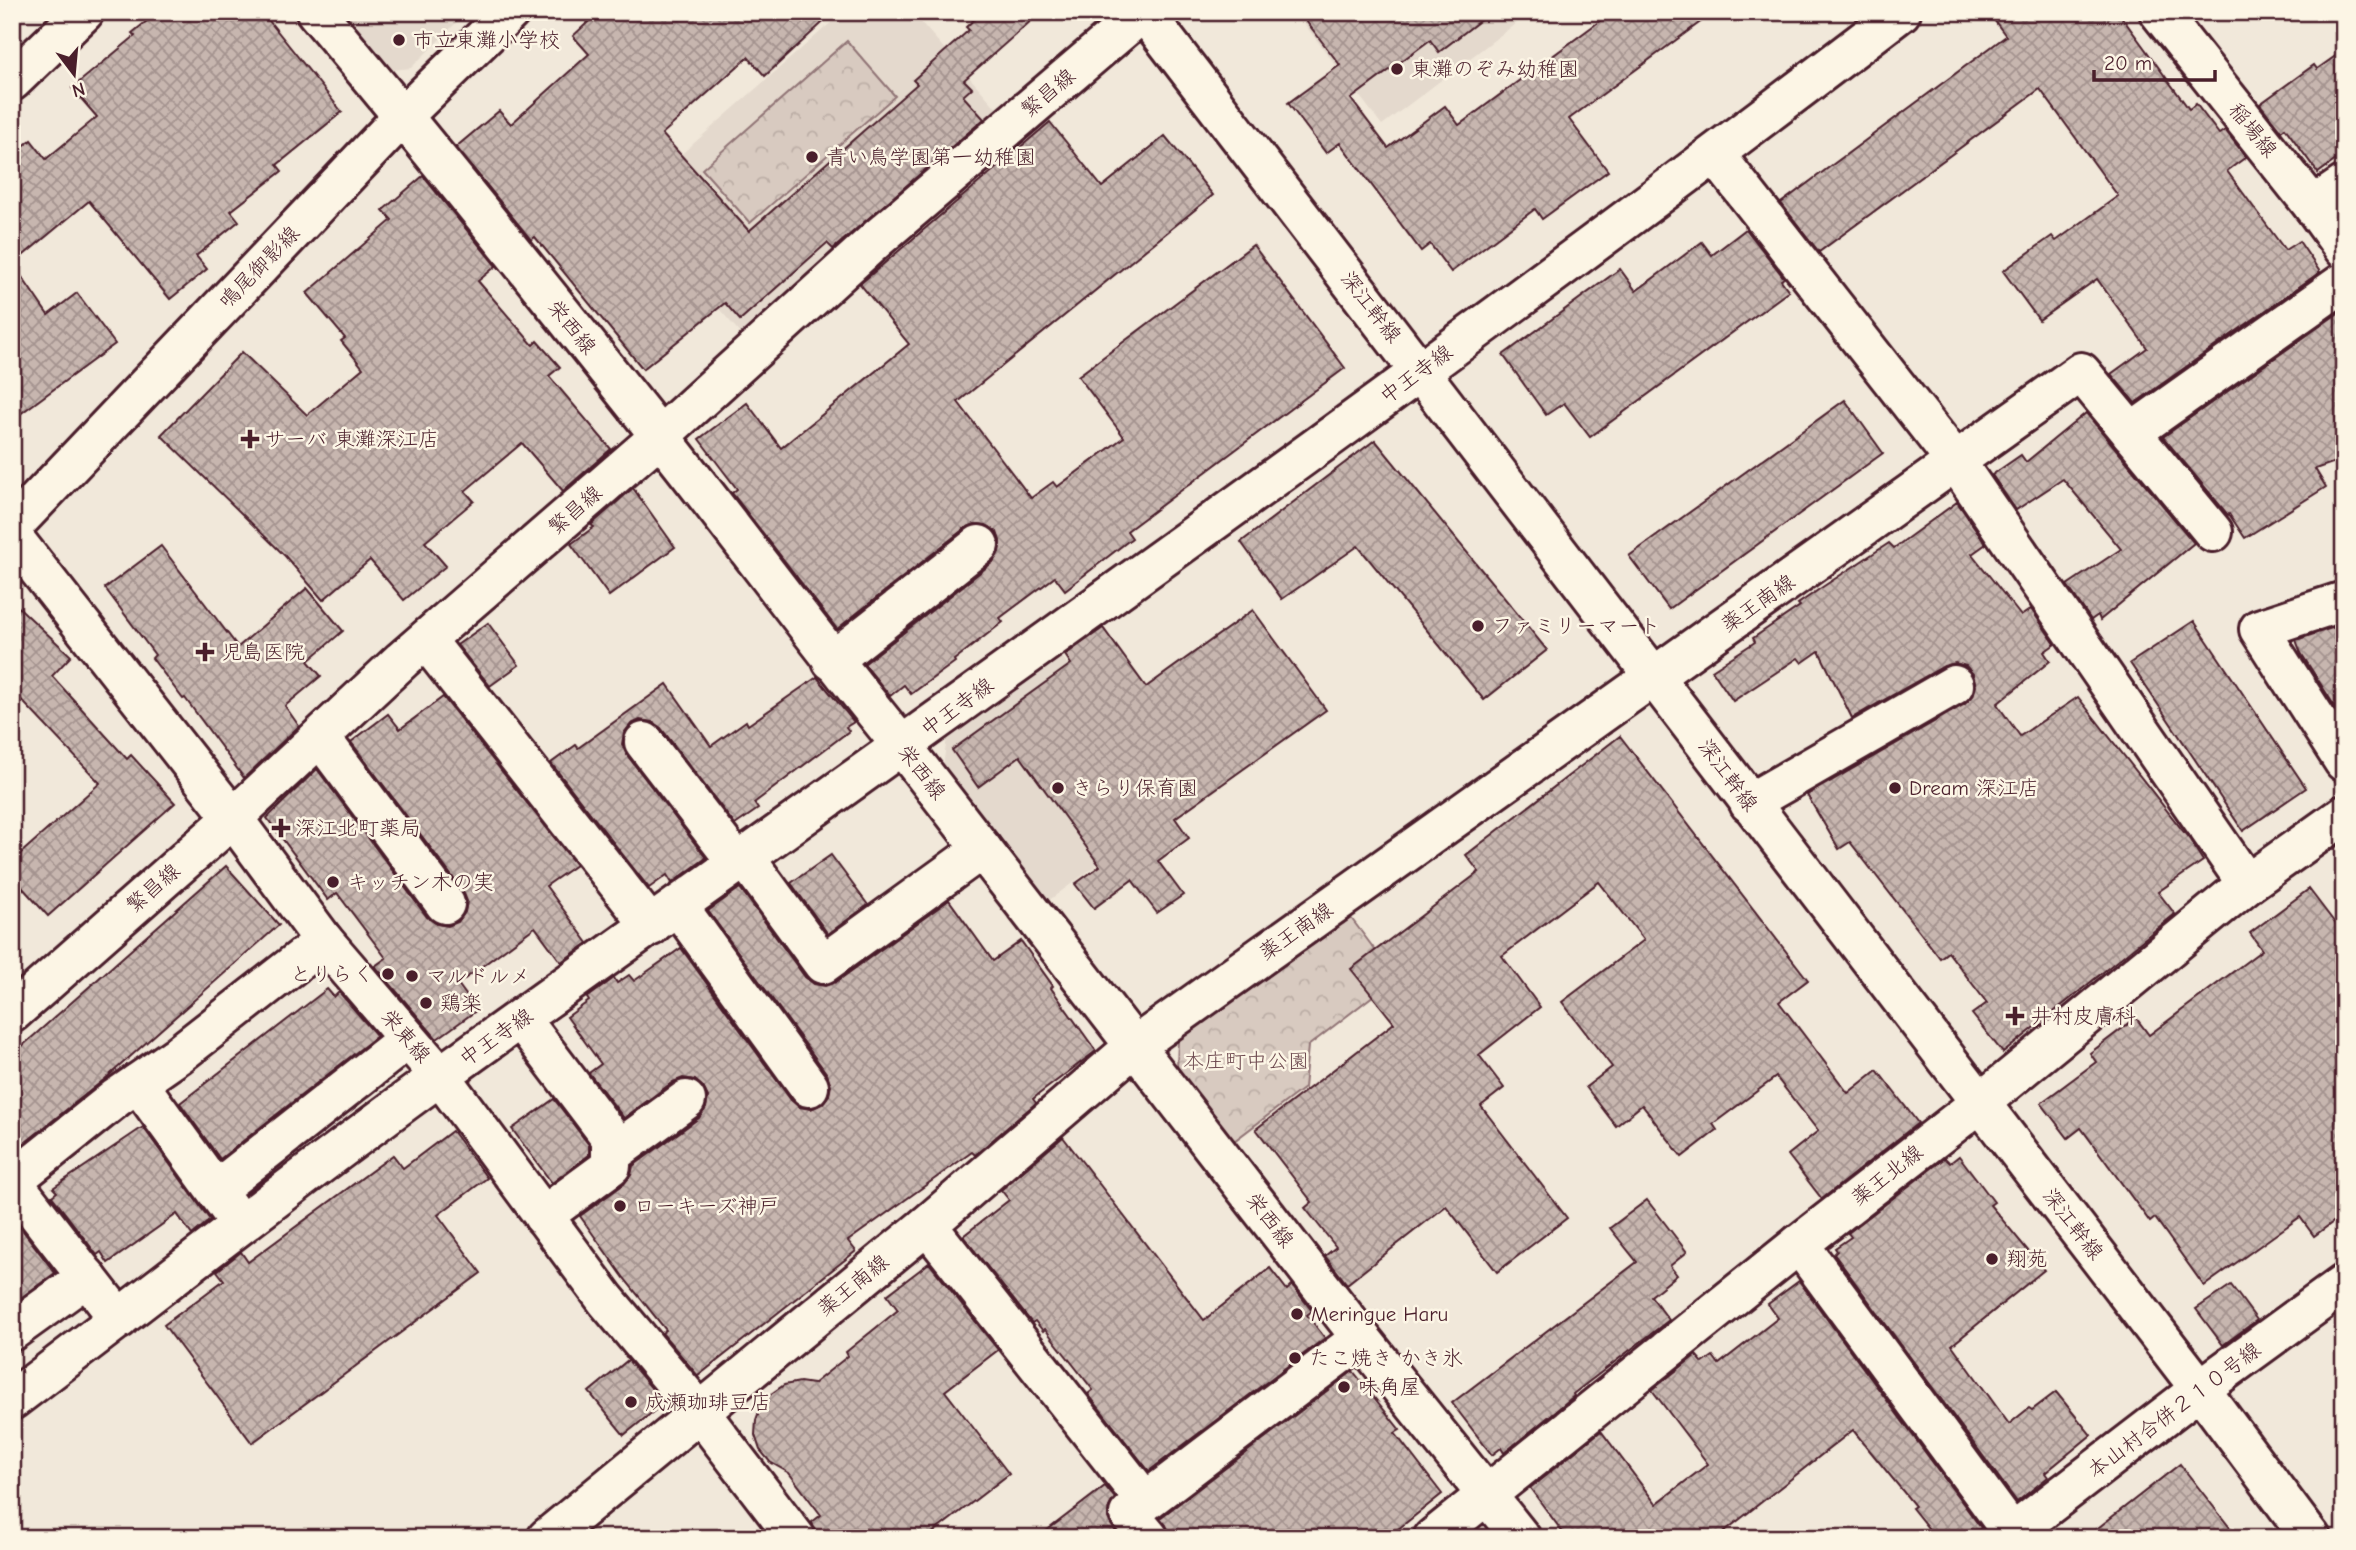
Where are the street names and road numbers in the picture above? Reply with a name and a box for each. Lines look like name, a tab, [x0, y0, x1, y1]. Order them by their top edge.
street label: 繁昌線	[1016, 64, 1080, 122]
street label: 稲場線	[2224, 98, 2282, 162]
street label: 鳴尾御影線	[214, 221, 304, 313]
street label: 深江幹線	[1336, 267, 1406, 347]
street label: 栄西線	[543, 295, 601, 359]
street label: 中王寺線	[1375, 340, 1457, 408]
street label: 繁昌線	[543, 480, 607, 540]
street label: 薬王南線	[1717, 569, 1799, 637]
street label: 中王寺線	[916, 673, 998, 741]
street label: 深江幹線	[1693, 734, 1763, 816]
street label: 栄西線	[893, 740, 951, 804]
street label: 繁昌線	[121, 858, 185, 918]
street label: 薬王南線	[1255, 897, 1337, 965]
street label: 中王寺線	[455, 1003, 537, 1071]
street label: 栄東線	[376, 1004, 436, 1068]
street label: 薬王北線	[1847, 1140, 1927, 1210]
street label: 深江幹線	[2038, 1184, 2108, 1264]
street label: 栄西線	[1241, 1188, 1299, 1252]
street label: 薬王南線	[813, 1249, 893, 1321]
street label: 本山村合併２１０号線	[2083, 1337, 2265, 1483]

